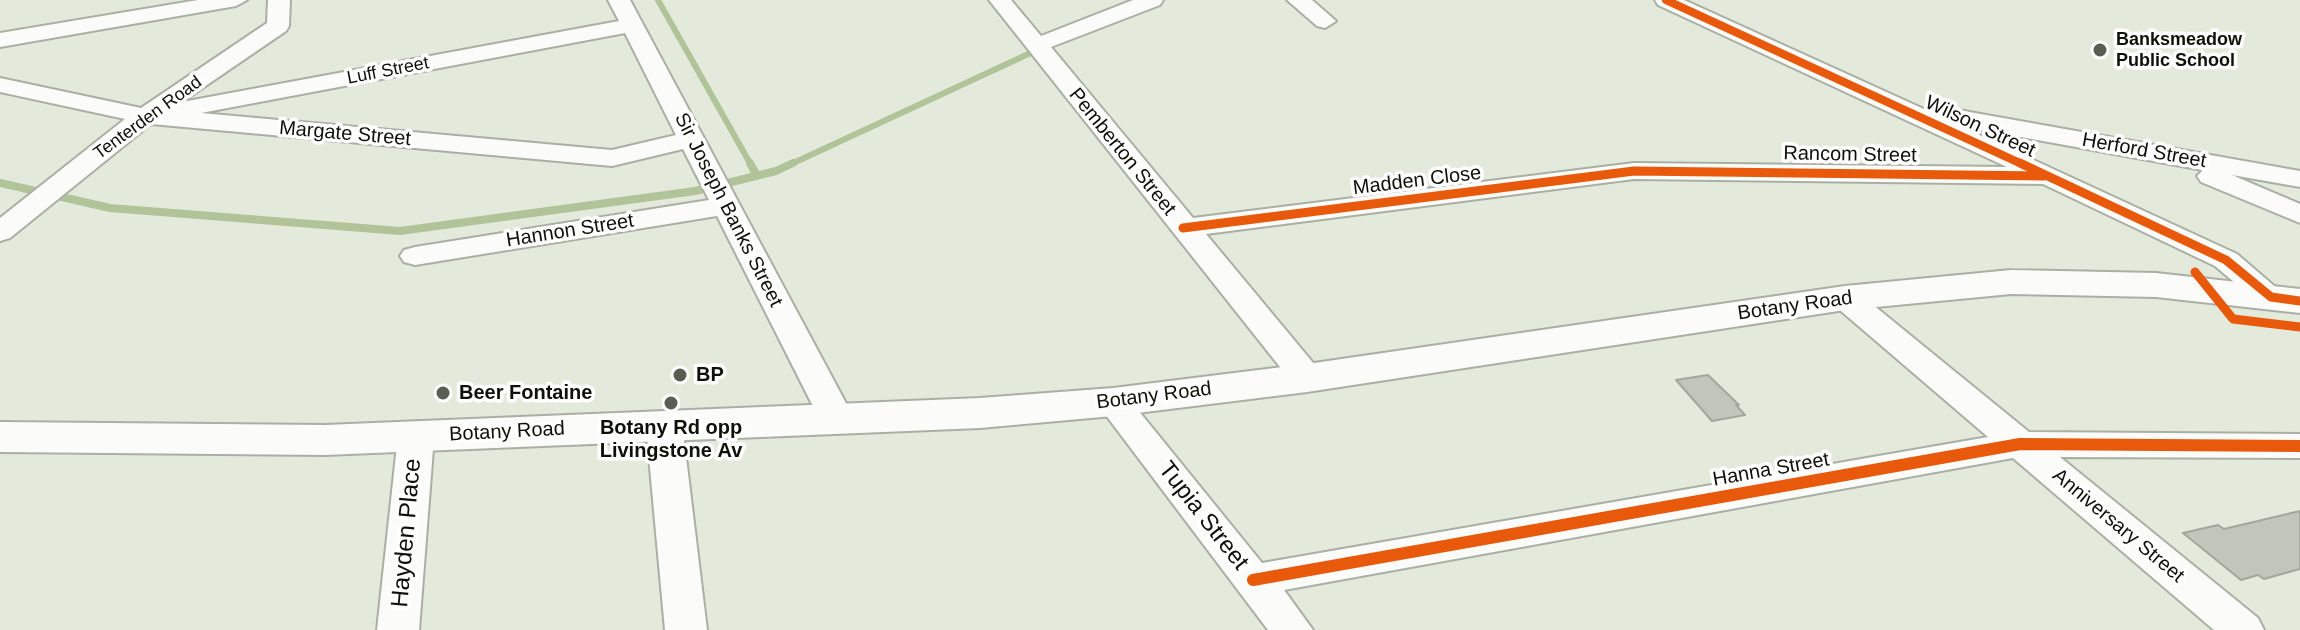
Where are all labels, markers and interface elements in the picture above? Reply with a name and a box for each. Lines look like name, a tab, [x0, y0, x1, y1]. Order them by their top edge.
place label: Banksmeadow Public School	[2116, 29, 2242, 72]
marker: Banksmeadow Public School	[2091, 41, 2109, 59]
street label: Luff Street	[345, 53, 431, 89]
street label: Tenterden Road	[90, 72, 206, 164]
street label: Pemberton Street	[1063, 84, 1181, 220]
street label: Wilson Street	[1921, 91, 2039, 163]
street label: Sir Joseph Banks Street	[669, 109, 787, 311]
street label: Margate Street	[278, 116, 412, 152]
street label: Herford Street	[2080, 128, 2208, 174]
street label: Rancom Street	[1783, 142, 1917, 168]
street label: Madden Close	[1352, 161, 1482, 201]
street label: Hannon Street	[504, 209, 636, 253]
street label: Botany Road	[1736, 286, 1854, 326]
place label: BP	[696, 363, 724, 387]
marker: BP	[671, 366, 689, 384]
street label: Botany Road	[1095, 377, 1213, 415]
place label: Beer Fontaine	[459, 381, 592, 405]
marker: Beer Fontaine	[434, 384, 452, 402]
marker: Botany Rd opp Livingstone Av	[662, 394, 680, 412]
place label: Botany Rd opp Livingstone Av	[600, 416, 742, 463]
street label: Botany Road	[449, 417, 565, 447]
street label: Hanna Street	[1711, 448, 1831, 492]
street label: Tupia Street	[1152, 456, 1254, 576]
street label: Hayden Place	[386, 457, 428, 609]
street label: Anniversary Street	[2047, 464, 2189, 588]

